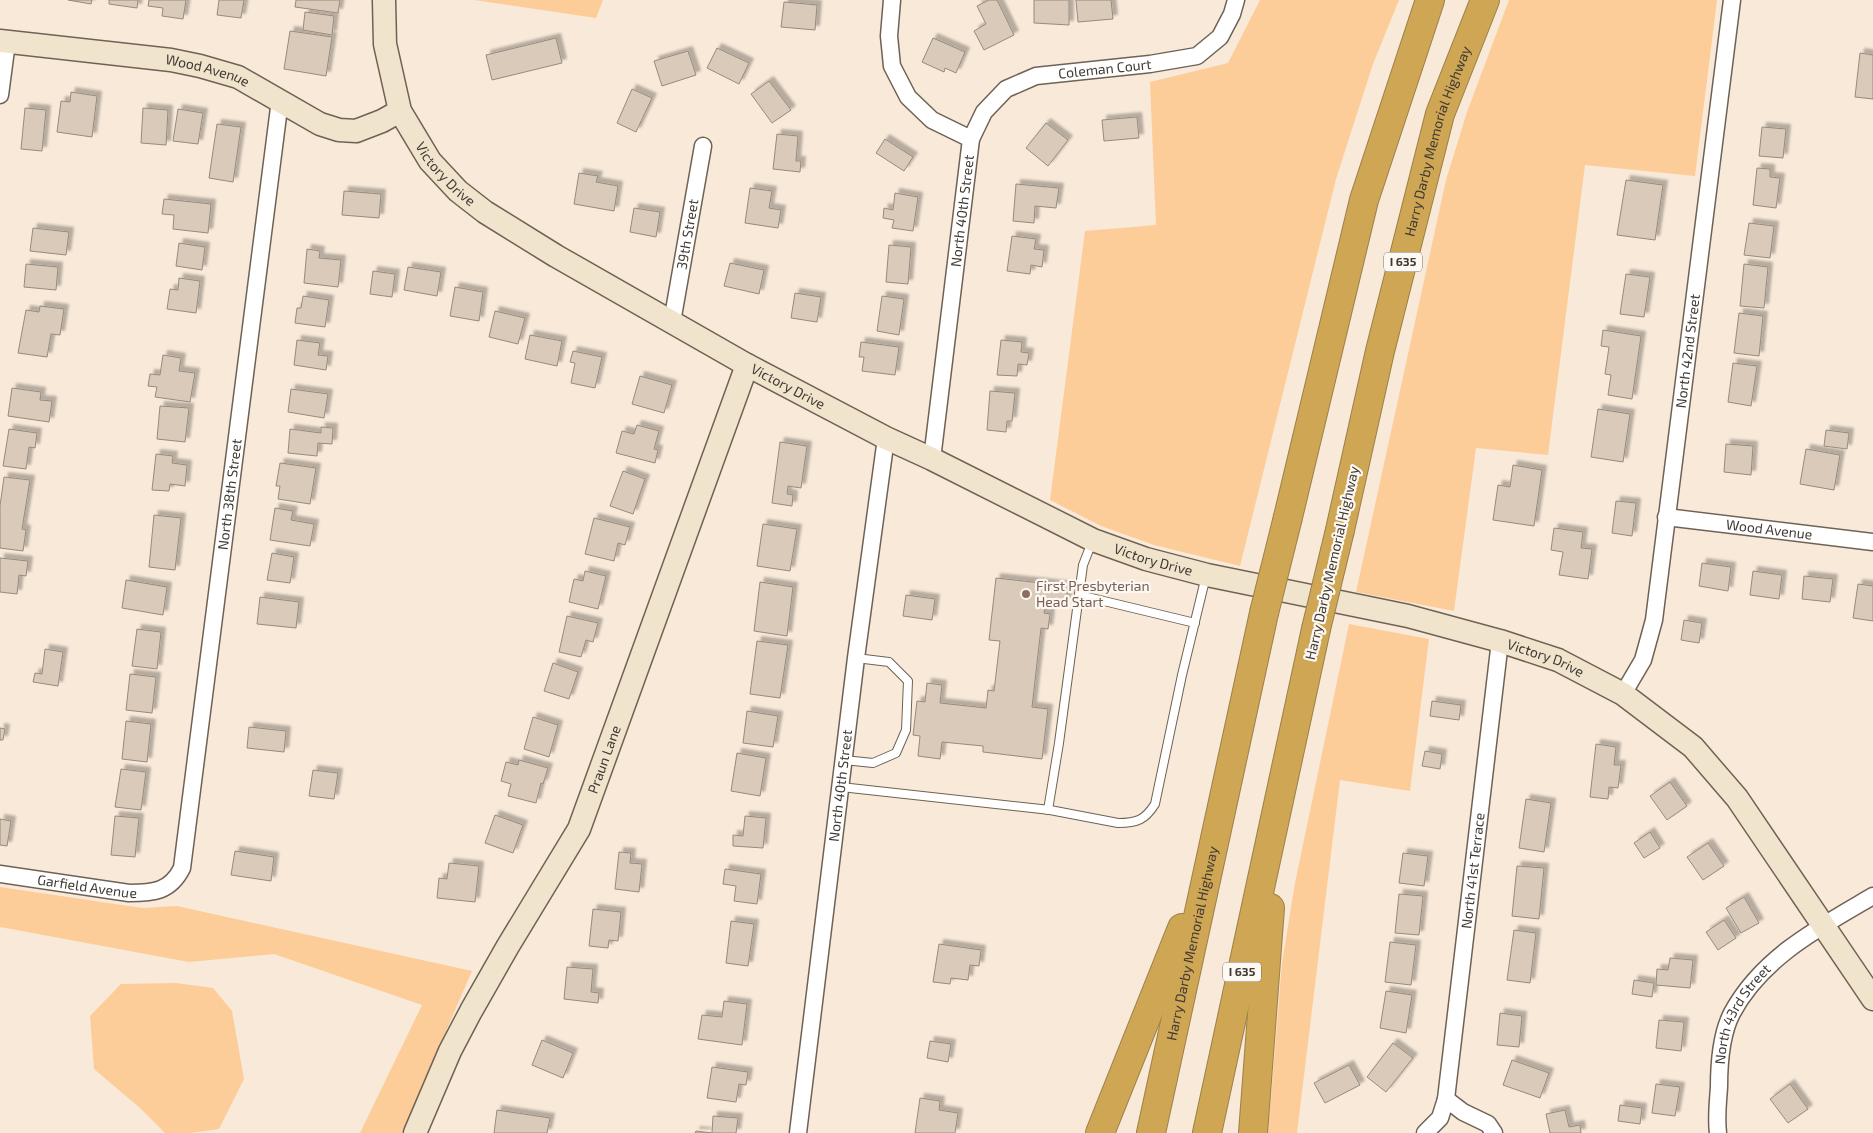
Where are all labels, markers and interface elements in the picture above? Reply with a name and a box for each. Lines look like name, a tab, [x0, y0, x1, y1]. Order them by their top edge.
street label: Harry Darby Memorial Highway	[1400, 43, 1474, 238]
street label: Wood Avenue	[164, 50, 253, 90]
street label: Coleman Court	[1057, 55, 1152, 82]
street label: Victory Drive	[413, 139, 479, 209]
street label: North 40th Street	[946, 154, 977, 268]
street label: 39th Street	[672, 198, 702, 271]
road number: I 635	[1384, 252, 1422, 272]
street label: North 42nd Street	[1672, 293, 1703, 409]
street label: Victory Drive	[748, 360, 828, 413]
street label: North 38th Street	[214, 438, 245, 551]
street label: Harry Darby Memorial Highway	[1301, 464, 1362, 661]
street label: Wood Avenue	[1725, 515, 1813, 543]
street label: Victory Drive	[1112, 539, 1195, 579]
place label: First Presbyterian Head Start	[1036, 577, 1150, 610]
marker: First Presbyterian Head Start	[1020, 588, 1032, 600]
street label: Victory Drive	[1505, 635, 1587, 680]
street label: Praun Lane	[584, 723, 624, 796]
street label: North 40th Street	[825, 729, 855, 842]
street label: North 41st Terrace	[1457, 812, 1488, 930]
street label: Harry Darby Memorial Highway	[1162, 844, 1221, 1042]
street label: Garfield Avenue	[36, 871, 137, 901]
street label: North 43rd Street	[1711, 960, 1774, 1065]
road number: I 635	[1223, 962, 1261, 982]

